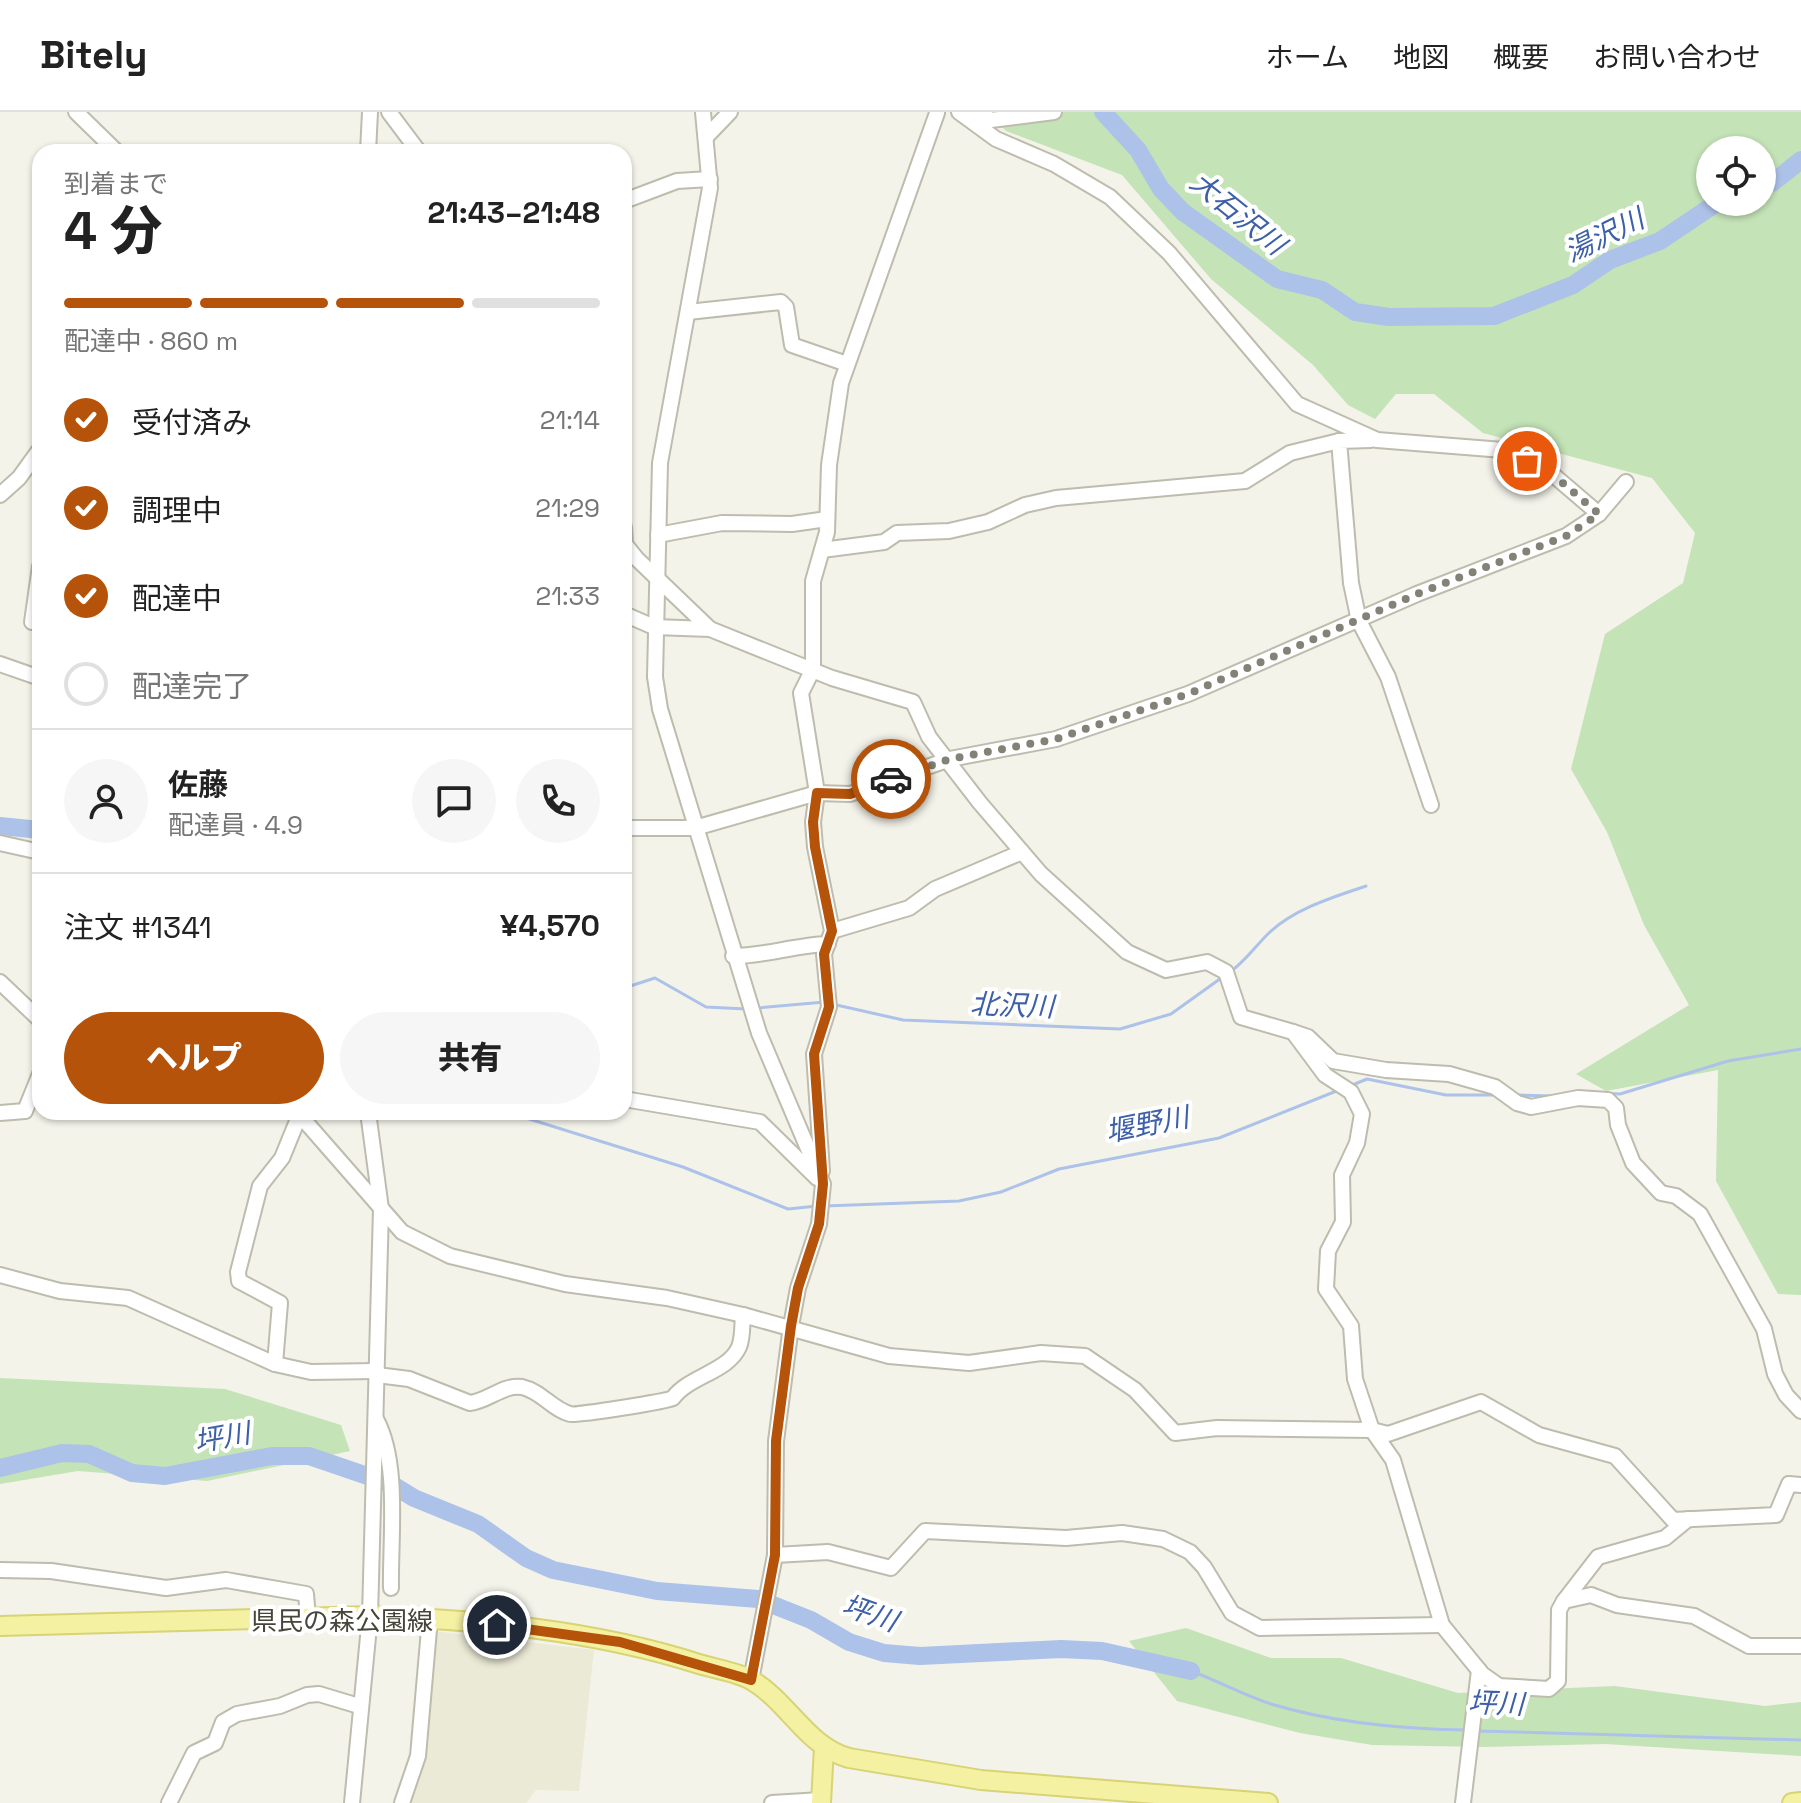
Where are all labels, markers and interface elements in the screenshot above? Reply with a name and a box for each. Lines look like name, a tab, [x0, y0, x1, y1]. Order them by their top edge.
text: Bitely	[40, 31, 147, 79]
text: ホーム	[1266, 39, 1349, 75]
text: 地図	[1393, 39, 1449, 75]
text: 概要	[1493, 39, 1549, 75]
text: お問い合わせ	[1593, 39, 1761, 75]
map controls	[1696, 136, 1776, 216]
button: locate	[1696, 136, 1776, 216]
water label: 大石沢川	[1183, 164, 1295, 264]
text: 到着まで	[64, 167, 168, 201]
text: 21:43–21:48	[427, 193, 600, 232]
text: 4 分	[64, 198, 162, 264]
water label: 湯沢川	[1558, 199, 1652, 270]
text: 配達中 · 860 m	[64, 324, 238, 358]
icon: check	[64, 398, 108, 442]
text: 受付済み	[132, 403, 252, 442]
text: 21:14	[540, 403, 600, 437]
pin	[1493, 427, 1561, 495]
icon: bag	[1505, 439, 1549, 483]
icon: check	[64, 486, 108, 530]
text: 調理中	[132, 491, 222, 530]
text: 21:29	[535, 491, 600, 525]
icon: check	[64, 574, 108, 618]
text: 配達中	[132, 579, 222, 618]
text: 21:33	[535, 579, 600, 613]
text: 配達完了	[132, 667, 252, 706]
courier	[851, 739, 931, 819]
icon: car	[869, 757, 913, 801]
button: person	[64, 759, 148, 843]
button: chat	[412, 759, 496, 843]
button: phone	[516, 759, 600, 843]
text: 佐藤	[168, 765, 228, 804]
text: 配達員 · 4.9	[168, 808, 303, 842]
text: ¥4,570	[500, 906, 600, 945]
text: 注文 #1341	[64, 908, 212, 947]
water label: 北沢川	[969, 986, 1058, 1025]
button: ヘルプ	[64, 1012, 324, 1104]
button: 共有	[340, 1012, 600, 1104]
water label: 堰野川	[1102, 1098, 1195, 1150]
water label: 坪川	[191, 1414, 256, 1460]
water label: 坪川	[838, 1587, 905, 1640]
pin	[463, 1591, 531, 1659]
icon: home	[475, 1603, 519, 1647]
street label: 県民の森公園線	[251, 1604, 433, 1638]
water label: 坪川	[1467, 1684, 1528, 1722]

